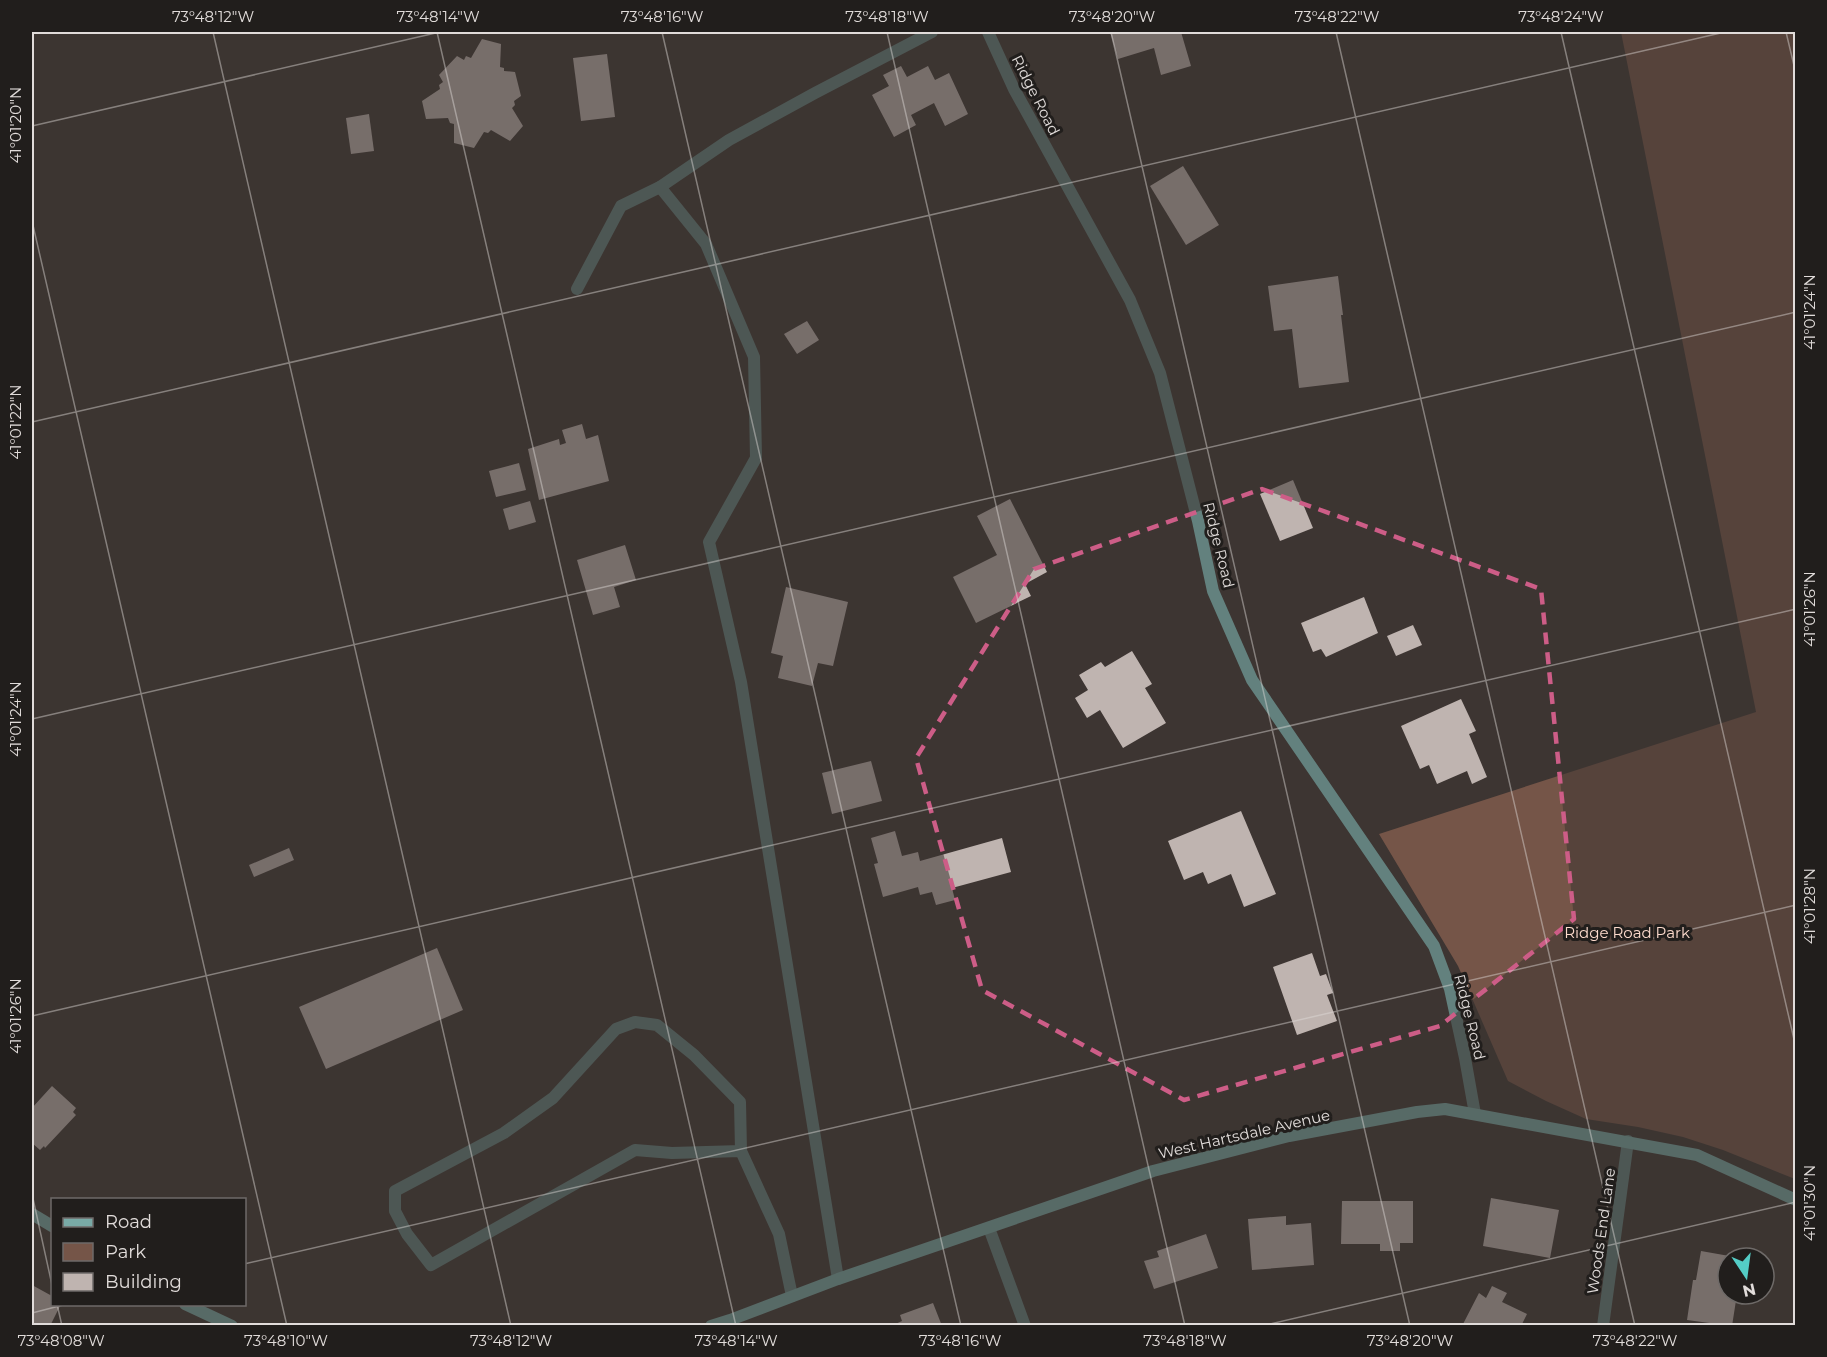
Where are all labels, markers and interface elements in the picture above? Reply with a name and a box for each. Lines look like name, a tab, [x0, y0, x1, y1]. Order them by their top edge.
text: 73°48'12"W	[172, 7, 254, 26]
text: 73°48'14"W	[396, 7, 480, 26]
text: 73°48'16"W	[621, 7, 704, 26]
text: 73°48'18"W	[845, 7, 929, 26]
text: 73°48'20"W	[1069, 7, 1156, 26]
text: 73°48'22"W	[1295, 7, 1380, 26]
text: 73°48'24"W	[1518, 7, 1604, 26]
street label: Ridge Road	[1008, 52, 1064, 138]
text: 41°01'20"N	[6, 87, 25, 163]
text: 41°01'24"N	[1800, 274, 1819, 350]
text: 41°01'22"N	[6, 385, 25, 459]
street label: Ridge Road	[1199, 500, 1239, 590]
text: 41°01'26"N	[1800, 571, 1819, 647]
text: 41°01'24"N	[6, 681, 25, 757]
text: 41°01'28"N	[1800, 868, 1819, 944]
park label: Ridge Road Park	[1564, 923, 1690, 942]
street label: Ridge Road	[1450, 972, 1490, 1062]
text: 41°01'26"N	[6, 978, 25, 1054]
street label: West Hartsdale Avenue	[1156, 1105, 1332, 1163]
text: 41°01'30"N	[1800, 1165, 1819, 1241]
street label: Woods End Lane	[1583, 1167, 1619, 1295]
legend	[51, 1198, 246, 1306]
text: Road	[105, 1211, 152, 1233]
text: Park	[105, 1241, 146, 1263]
north arrow	[1716, 1246, 1776, 1306]
text: Building	[105, 1271, 182, 1293]
text: N	[1741, 1279, 1758, 1301]
text: 73°48'08"W	[17, 1331, 105, 1350]
text: 73°48'10"W	[244, 1331, 328, 1350]
text: 73°48'12"W	[470, 1331, 552, 1350]
text: 73°48'14"W	[694, 1331, 778, 1350]
text: 73°48'16"W	[919, 1331, 1002, 1350]
text: 73°48'18"W	[1143, 1331, 1227, 1350]
text: 73°48'20"W	[1367, 1331, 1454, 1350]
text: 73°48'22"W	[1593, 1331, 1678, 1350]

